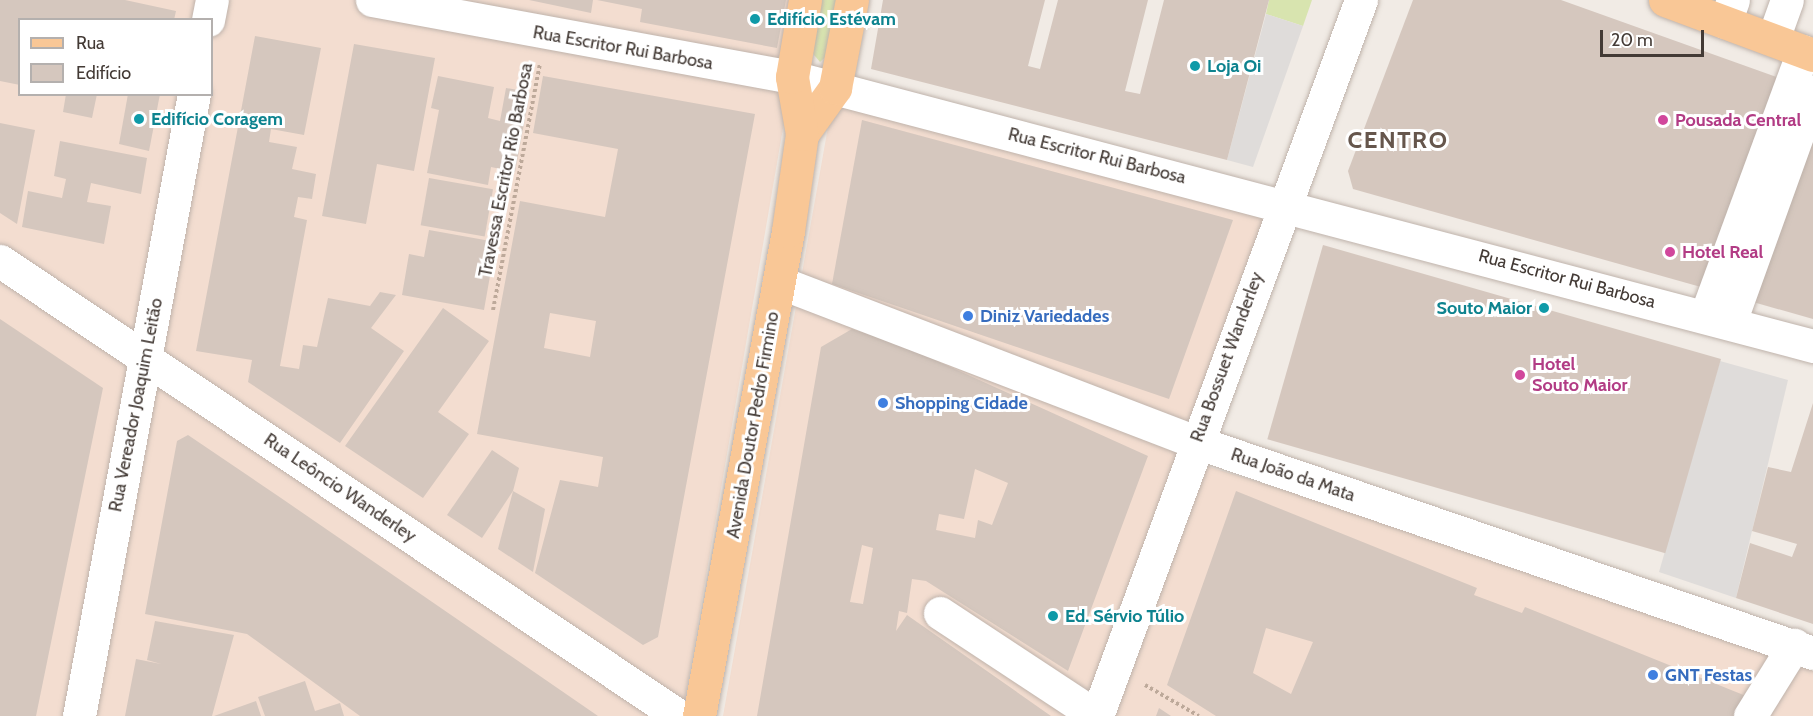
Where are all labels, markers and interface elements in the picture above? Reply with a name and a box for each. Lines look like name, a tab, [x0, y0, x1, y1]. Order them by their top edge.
place label: Edifício Estévam	[767, 8, 896, 30]
marker: Edifício Estévam	[748, 12, 762, 26]
legend	[18, 18, 213, 96]
scale bar	[1603, 18, 1706, 56]
street label: Rua Escritor Rui Barbosa	[531, 22, 715, 74]
text: 20 m	[1611, 29, 1653, 51]
text: Rua	[76, 32, 105, 54]
place label: Loja Oi	[1207, 55, 1261, 77]
marker: Loja Oi	[1188, 59, 1202, 73]
street label: Travessa Escritor Rio Barbosa	[475, 61, 537, 279]
text: Edifício	[76, 62, 131, 84]
place label: Edifício Coragem	[151, 108, 283, 130]
place label: Pousada Central	[1675, 109, 1801, 131]
marker: Edifício Coragem	[132, 112, 146, 126]
marker: Pousada Central	[1656, 113, 1670, 127]
street label: Rua Escritor Rui Barbosa	[1006, 123, 1188, 189]
district label: CENTRO	[1348, 126, 1448, 154]
place label: Hotel Real	[1682, 241, 1763, 263]
street label: Rua Escritor Rui Barbosa	[1476, 245, 1658, 313]
marker: Hotel Real	[1663, 245, 1677, 259]
street label: Rua Bossuet Wanderley	[1186, 269, 1268, 445]
street label: Rua Vereador Joaquim Leitão	[105, 296, 167, 514]
place label: Souto Maior	[1436, 297, 1532, 319]
marker: Souto Maior	[1537, 301, 1551, 315]
place label: Diniz Variedades	[980, 305, 1109, 327]
marker: Diniz Variedades	[961, 309, 975, 323]
street label: Avenida Doutor Pedro Firmino	[722, 310, 784, 540]
place label: Hotel Souto Maior	[1532, 354, 1628, 397]
marker: Hotel Souto Maior	[1513, 368, 1527, 382]
place label: Shopping Cidade	[895, 392, 1028, 414]
marker: Shopping Cidade	[876, 396, 890, 410]
street label: Rua Leôncio Wanderley	[260, 429, 420, 547]
street label: Rua João da Mata	[1228, 444, 1358, 506]
place label: Ed. Sérvio Túlio	[1065, 605, 1184, 627]
marker: Ed. Sérvio Túlio	[1046, 609, 1060, 623]
place label: GNT Festas	[1665, 664, 1752, 686]
marker: GNT Festas	[1646, 668, 1660, 682]

